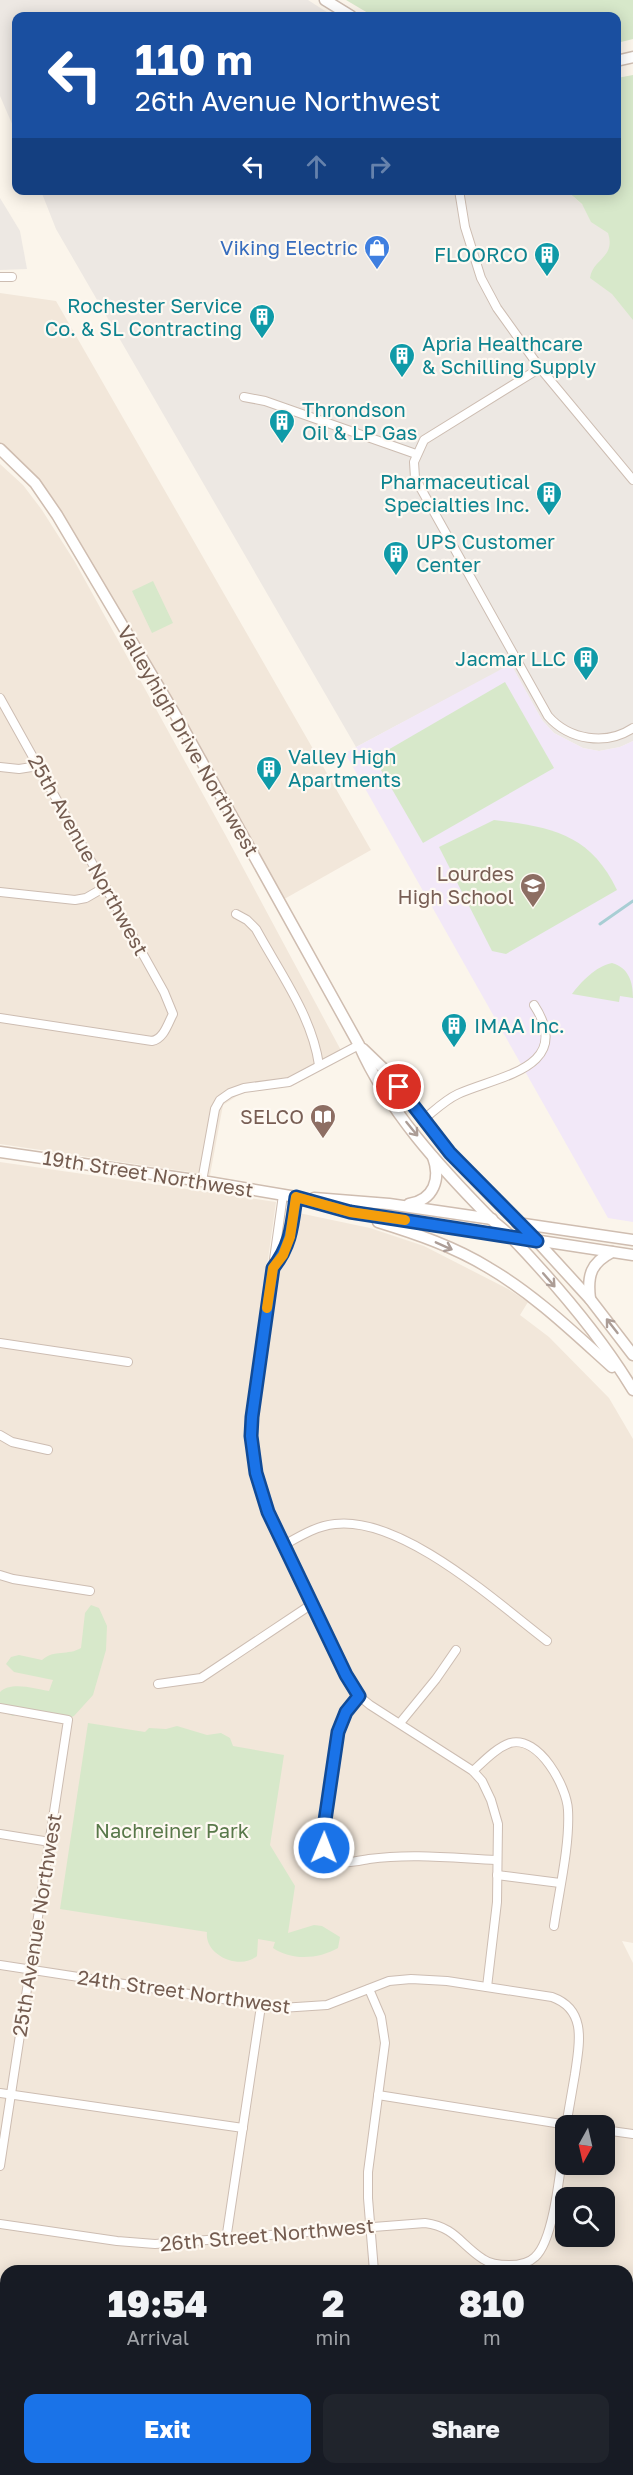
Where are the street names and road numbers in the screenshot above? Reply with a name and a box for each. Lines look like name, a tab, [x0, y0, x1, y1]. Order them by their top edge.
street label: Valleyhigh Drive Northwest	[113, 621, 265, 860]
street label: 25th Avenue Northwest	[24, 750, 154, 959]
street label: 19th Street Northwest	[41, 1144, 255, 1202]
street label: 25th Avenue Northwest	[6, 1811, 66, 2038]
street label: 24th Street Northwest	[76, 1964, 292, 2018]
street label: 26th Street Northwest	[159, 2213, 375, 2255]

